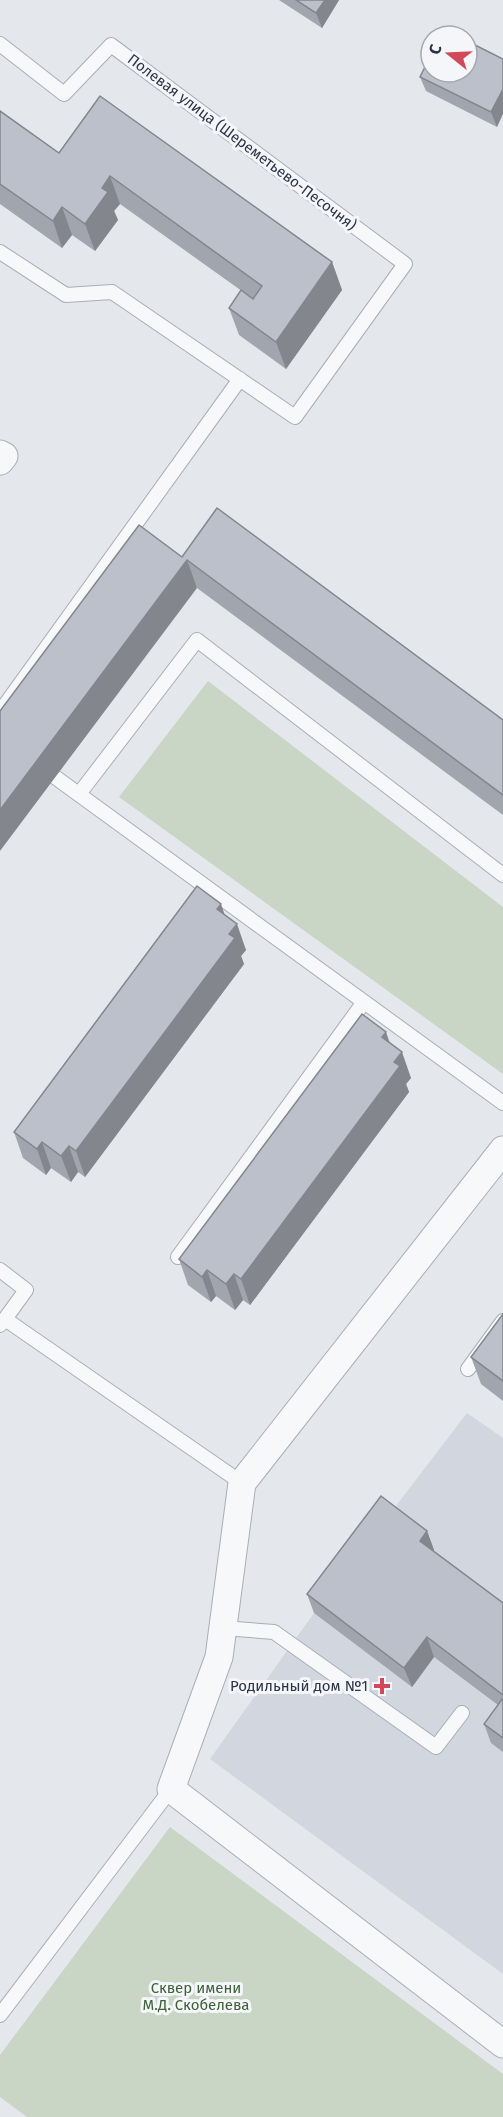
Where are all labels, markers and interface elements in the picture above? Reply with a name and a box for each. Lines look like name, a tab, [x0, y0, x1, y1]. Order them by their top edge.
north arrow	[419, 24, 479, 84]
text: С	[425, 41, 446, 57]
street label: Полевая улица (Шереметьево-Песочня)	[124, 50, 360, 234]
place label: Родильный дом №1	[230, 1677, 368, 1695]
marker: Родильный дом №1	[373, 1677, 391, 1695]
park label: Сквер имени М.Д. Скобелева	[143, 1979, 249, 2014]

